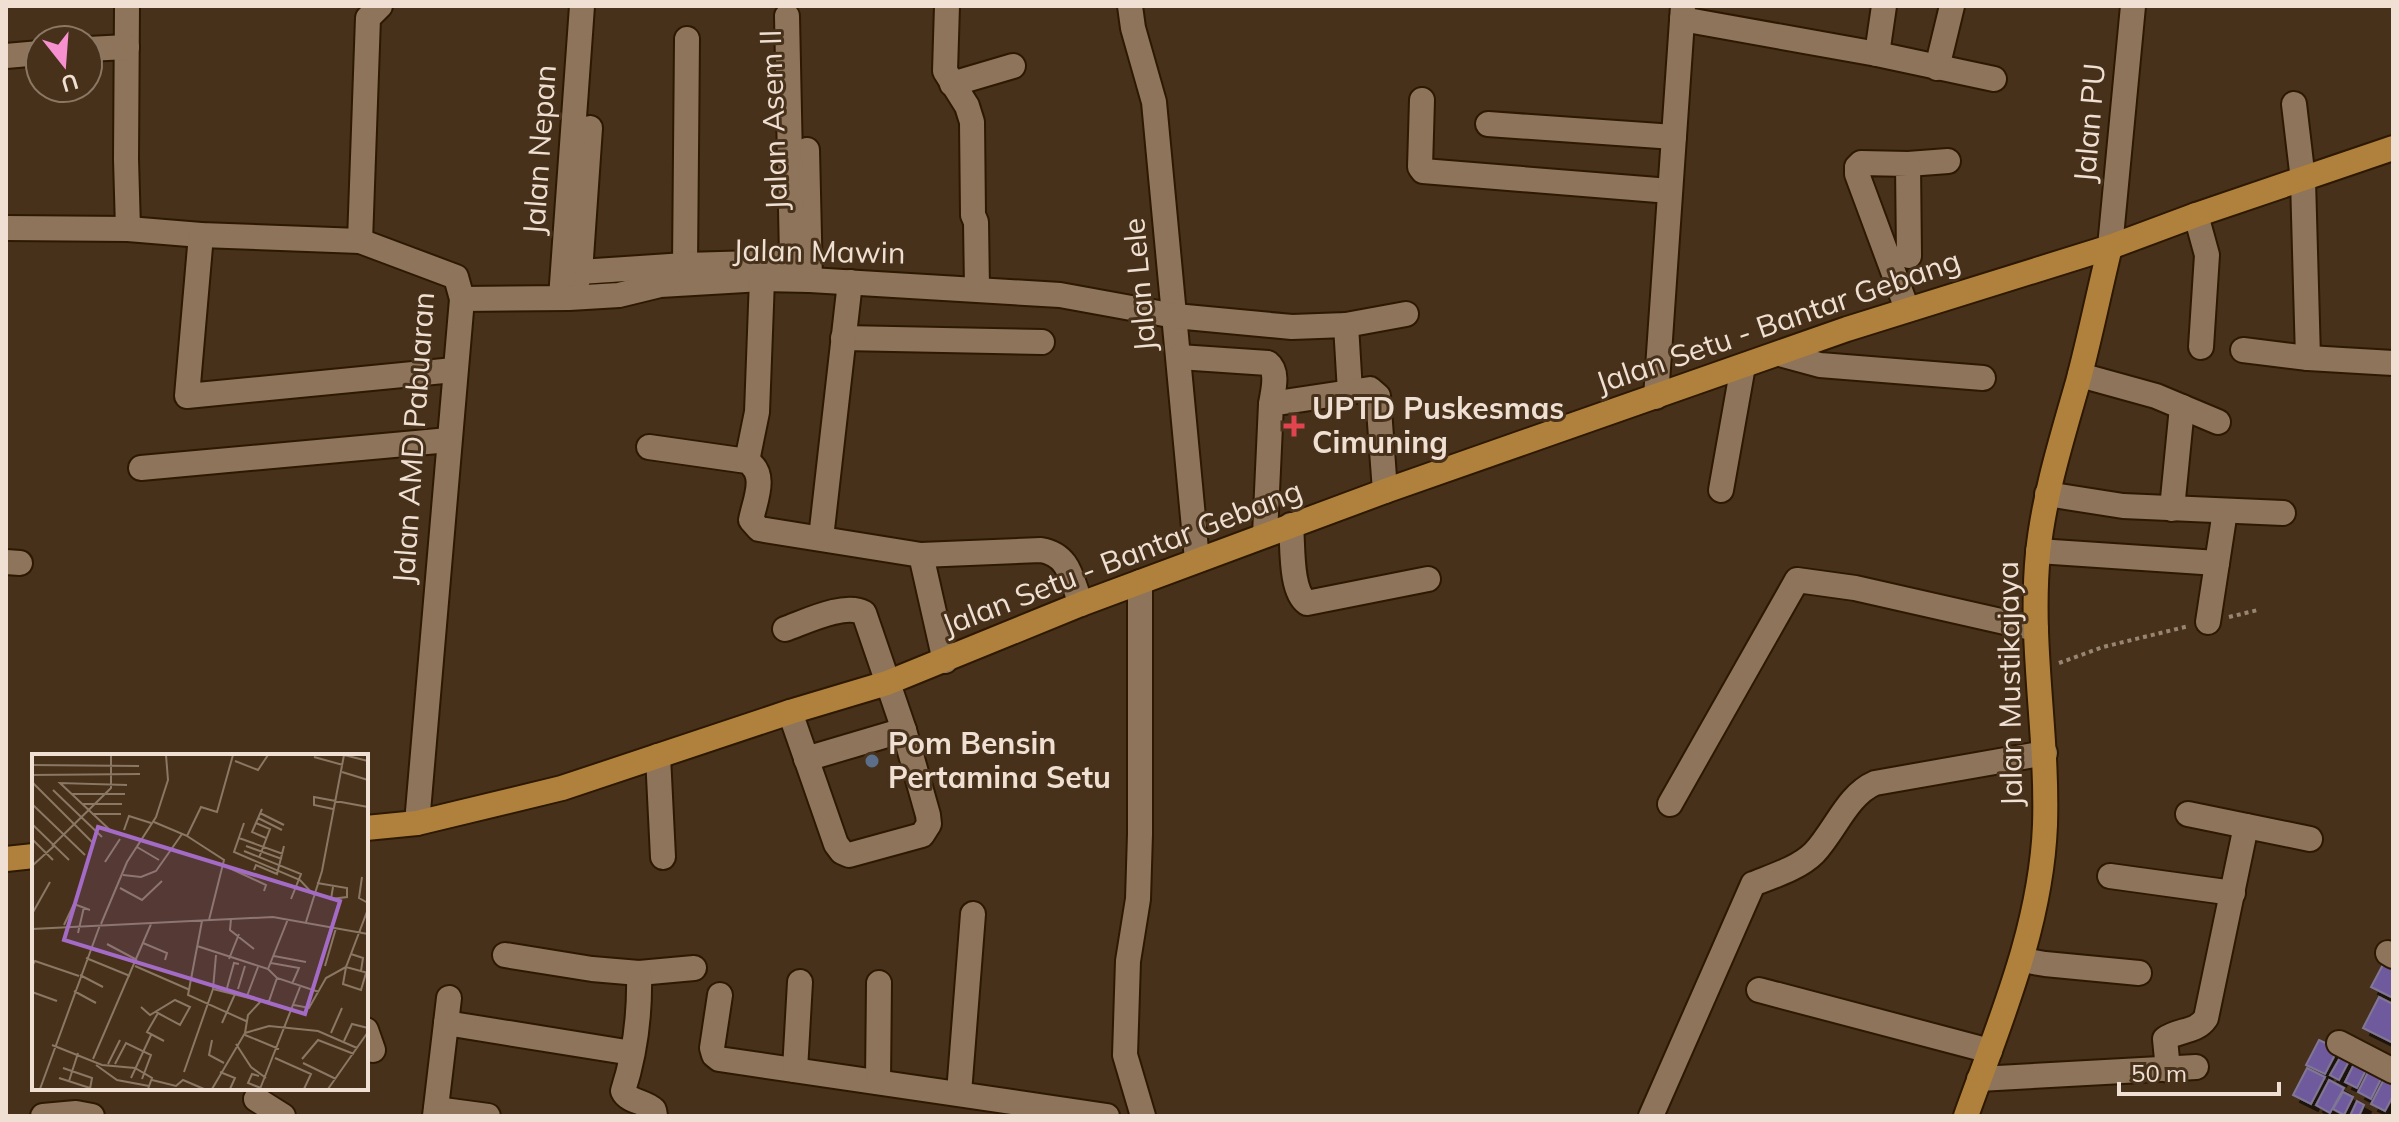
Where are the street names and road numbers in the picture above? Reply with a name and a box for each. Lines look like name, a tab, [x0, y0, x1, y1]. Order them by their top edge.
street label: Jalan Asem II	[751, 29, 795, 211]
street label: Jalan PU	[2065, 62, 2113, 184]
street label: Jalan Nepan	[514, 63, 564, 236]
street label: Jalan Lele	[1114, 216, 1164, 354]
street label: Jalan Mawin	[732, 230, 906, 272]
street label: Jalan Setu - Bantar Gebang	[1590, 241, 1965, 401]
street label: Jalan AMD Pabuaran	[384, 291, 442, 585]
street label: Jalan Setu - Bantar Gebang	[936, 471, 1307, 643]
street label: Jalan Mustikajaya	[1988, 561, 2030, 807]

